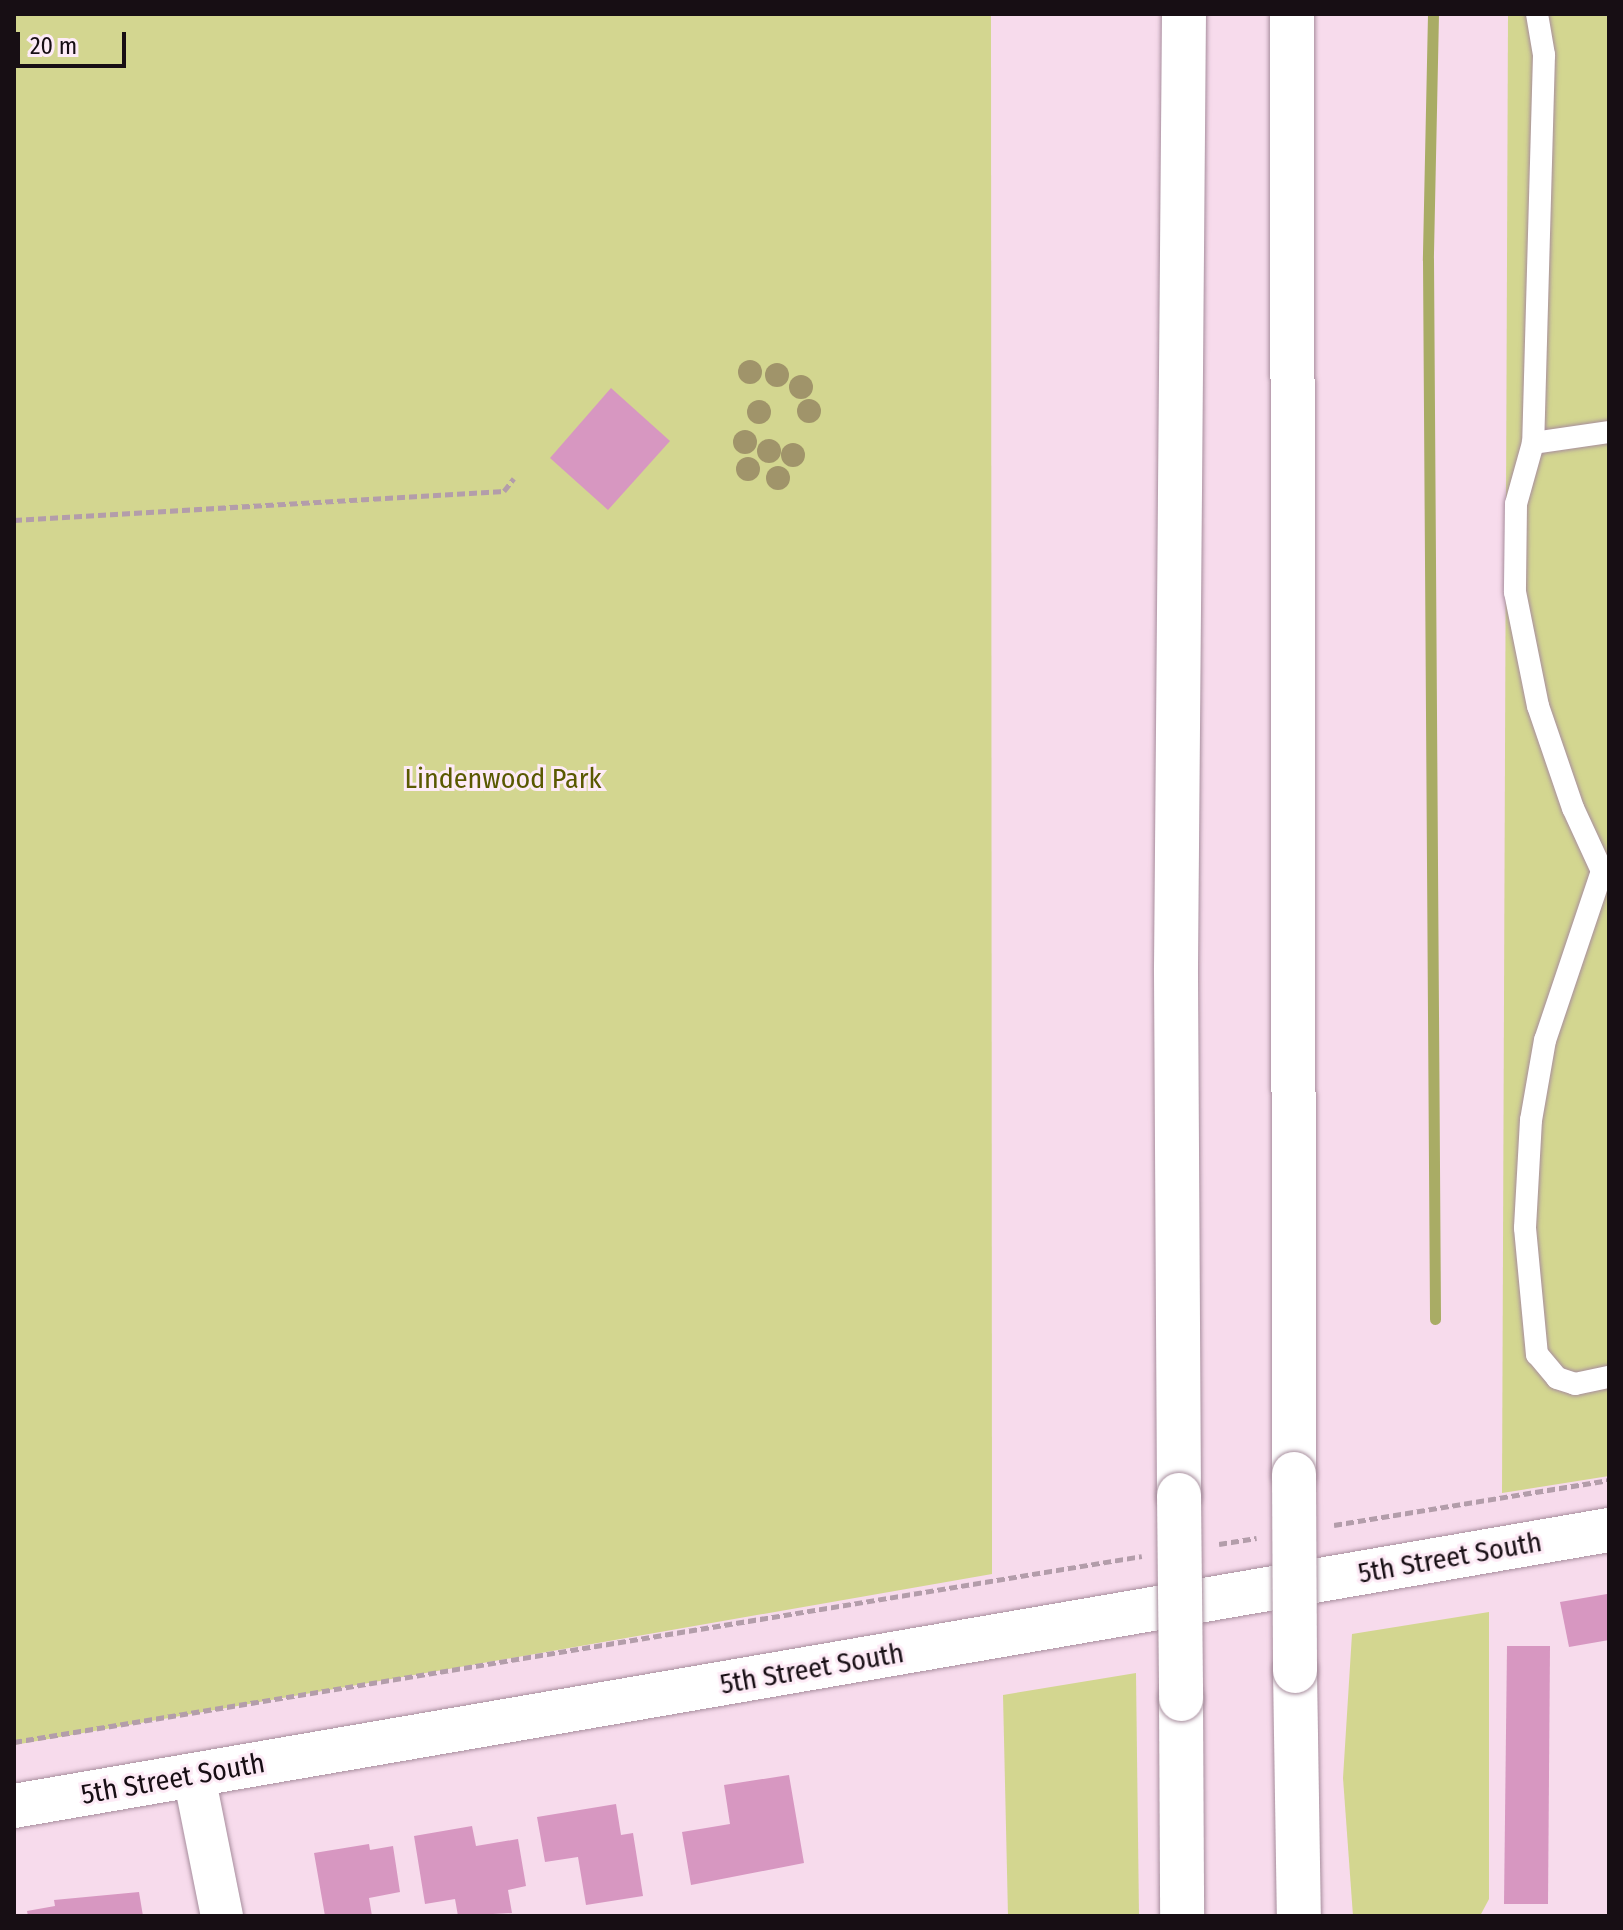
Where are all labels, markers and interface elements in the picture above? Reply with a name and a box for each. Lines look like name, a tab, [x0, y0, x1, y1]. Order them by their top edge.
scale bar	[20, 16, 130, 66]
text: 20 m	[30, 32, 77, 60]
park label: Lindenwood Park	[405, 762, 601, 796]
street label: 5th Street South	[1356, 1525, 1544, 1591]
street label: 5th Street South	[718, 1636, 906, 1702]
street label: 5th Street South	[79, 1746, 267, 1812]

